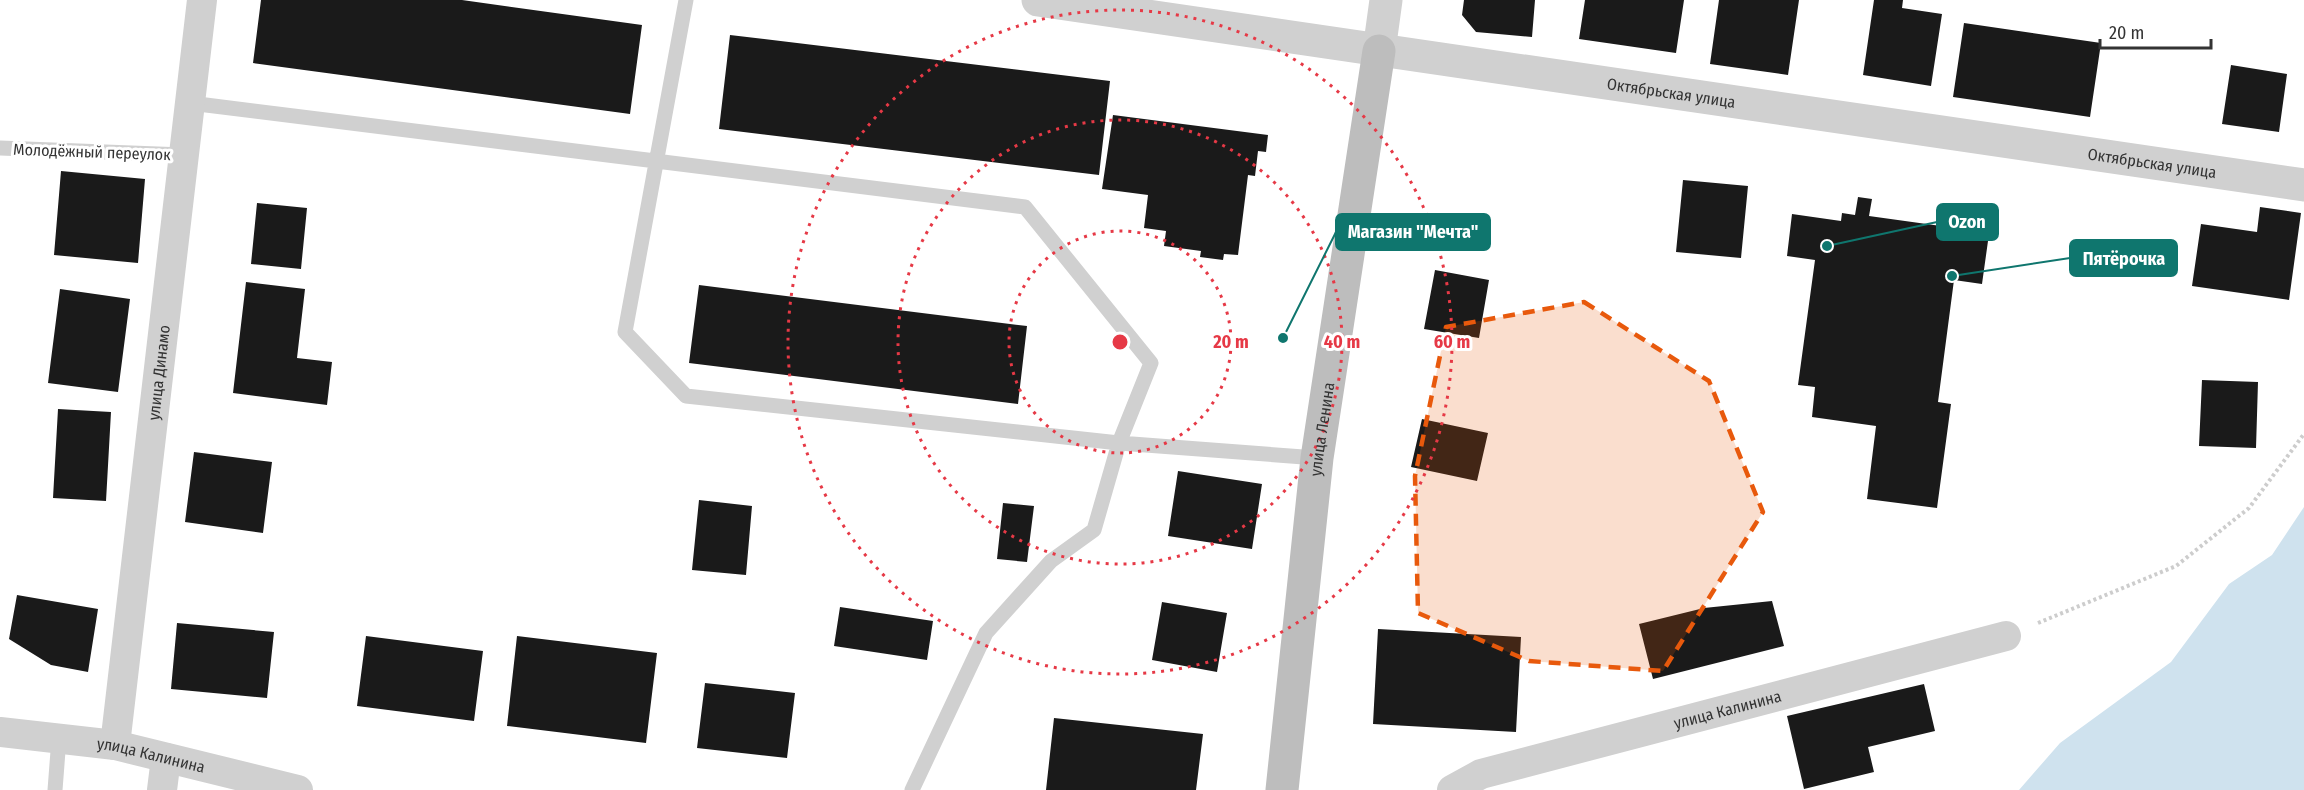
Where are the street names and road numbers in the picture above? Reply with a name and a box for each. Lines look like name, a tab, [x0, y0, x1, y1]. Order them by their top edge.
street label: Октябрьская улица	[1606, 74, 1737, 111]
street label: Молодёжный переулок	[13, 140, 172, 164]
street label: Октябрьская улица	[2087, 144, 2218, 182]
street label: улица Динамо	[143, 324, 173, 421]
street label: улица Ленина	[1306, 381, 1338, 477]
street label: улица Калинина	[1672, 686, 1783, 732]
street label: улица Калинина	[96, 734, 207, 776]

